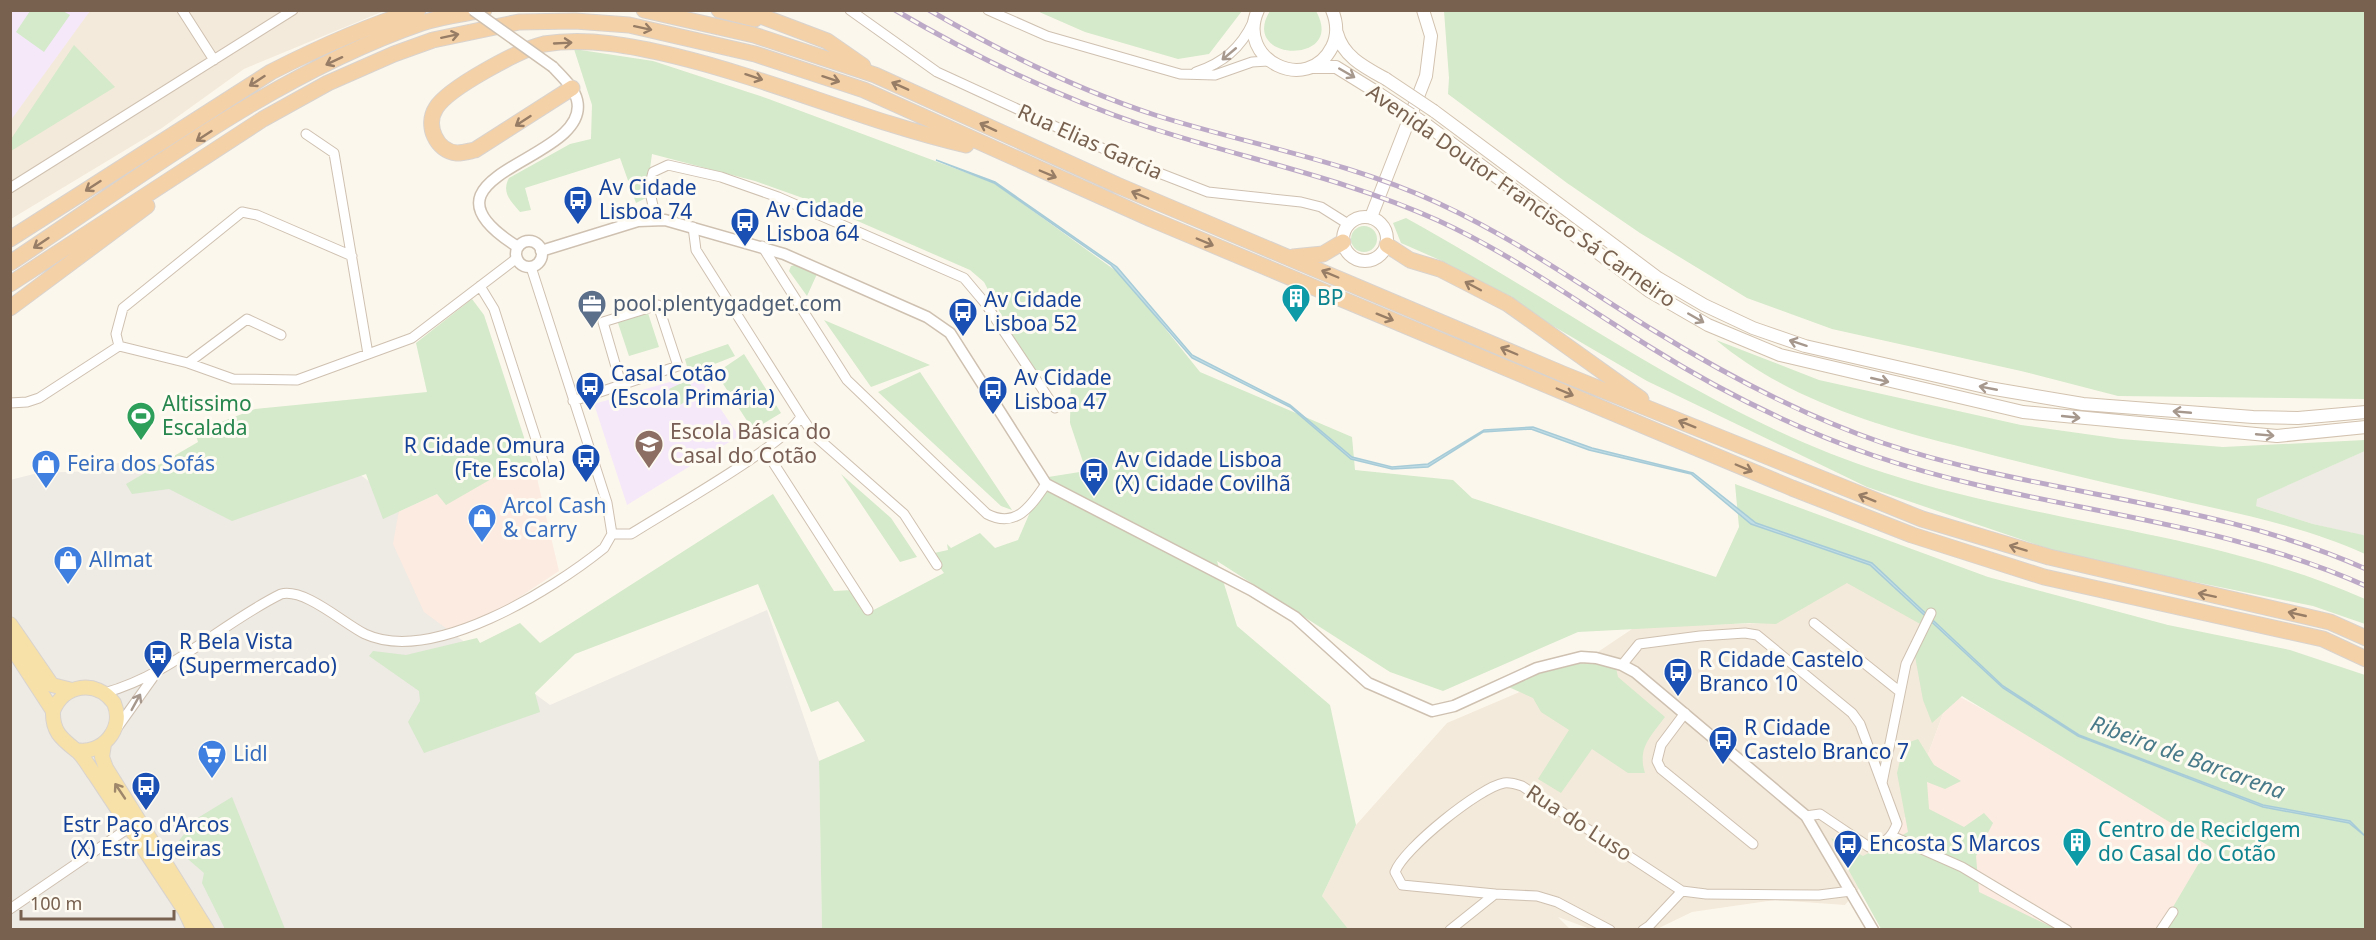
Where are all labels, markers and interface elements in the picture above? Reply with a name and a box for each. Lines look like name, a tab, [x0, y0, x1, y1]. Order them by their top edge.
one-way arrow	[633, 22, 652, 34]
one-way arrow	[440, 30, 459, 42]
one-way arrow	[552, 38, 572, 49]
one-way arrow	[1222, 47, 1237, 61]
one-way arrow	[325, 55, 343, 67]
one-way arrow	[1338, 67, 1355, 79]
one-way arrow	[744, 72, 763, 83]
one-way arrow	[249, 75, 266, 87]
one-way arrow	[821, 75, 840, 86]
street label: Avenida Doutor Francisco Sá Carneiro	[1361, 77, 1682, 313]
one-way arrow	[892, 80, 910, 91]
street label: Rua Elias Garcia	[1014, 97, 1167, 186]
one-way arrow	[515, 115, 532, 127]
one-way arrow	[979, 120, 997, 132]
one-way arrow	[196, 130, 212, 142]
one-way arrow	[1039, 169, 1057, 181]
place label: Av Cidade Lisboa 74	[599, 173, 697, 225]
one-way arrow	[85, 181, 102, 193]
bus stop icon: Av Cidade Lisboa 74	[562, 184, 594, 226]
one-way arrow	[1131, 189, 1149, 200]
place label: Av Cidade Lisboa 64	[766, 195, 864, 247]
bus stop icon: Av Cidade Lisboa 64	[729, 206, 761, 248]
one-way arrow	[33, 237, 49, 249]
one-way arrow	[1195, 237, 1213, 248]
one-way arrow	[1321, 268, 1340, 279]
one-way arrow	[1465, 280, 1483, 291]
building icon: BP	[1280, 282, 1312, 324]
place label: BP	[1317, 283, 1343, 311]
place label: Av Cidade Lisboa 52	[984, 285, 1082, 337]
office icon: pool.plentygadget.com	[576, 288, 608, 330]
place label: pool.plentygadget.com	[613, 289, 842, 317]
bus stop icon: Av Cidade Lisboa 52	[947, 296, 979, 338]
one-way arrow	[1375, 312, 1393, 323]
one-way arrow	[1687, 312, 1704, 324]
one-way arrow	[1789, 337, 1808, 348]
one-way arrow	[1501, 345, 1519, 356]
place label: Casal Cotão (Escola Primária)	[611, 359, 775, 411]
place label: Av Cidade Lisboa 47	[1014, 363, 1112, 415]
bus stop icon: Casal Cotão (Escola Primária)	[574, 370, 606, 412]
bus stop icon: Av Cidade Lisboa 47	[977, 374, 1009, 416]
one-way arrow	[1870, 374, 1889, 386]
one-way arrow	[1979, 382, 1999, 393]
one-way arrow	[1555, 387, 1573, 398]
place label: Altissimo Escalada	[162, 389, 252, 441]
sports icon: Altissimo Escalada	[125, 400, 157, 442]
one-way arrow	[2172, 406, 2192, 417]
one-way arrow	[2061, 412, 2081, 423]
place label: Escola Básica do Casal do Cotão	[670, 417, 831, 469]
one-way arrow	[1678, 418, 1696, 429]
school or university icon: Escola Básica do Casal do Cotão	[633, 428, 665, 470]
one-way arrow	[2255, 429, 2275, 440]
place label: R Cidade Omura (Fte Escola)	[404, 431, 565, 483]
bus stop icon: R Cidade Omura (Fte Escola)	[570, 442, 602, 484]
place label: Av Cidade Lisboa (X) Cidade Covilhã	[1115, 445, 1291, 497]
shop icon: Feira dos Sofás	[30, 448, 62, 490]
place label: Feira dos Sofás	[67, 449, 215, 477]
bus stop icon: Av Cidade Lisboa (X) Cidade Covilhã	[1078, 456, 1110, 498]
one-way arrow	[1735, 463, 1753, 474]
place label: Arcol Cash & Carry	[503, 491, 606, 543]
one-way arrow	[1859, 491, 1877, 502]
shop icon: Arcol Cash & Carry	[466, 502, 498, 544]
one-way arrow	[2009, 542, 2028, 553]
shop icon: Allmat	[52, 544, 84, 586]
place label: Allmat	[89, 545, 153, 573]
one-way arrow	[2198, 589, 2218, 600]
one-way arrow	[2288, 608, 2307, 620]
place label: R Bela Vista (Supermercado)	[179, 627, 337, 679]
bus stop icon: R Bela Vista (Supermercado)	[142, 638, 174, 680]
place label: R Cidade Castelo Branco 10	[1699, 645, 1864, 697]
bus stop icon: R Cidade Castelo Branco 10	[1662, 656, 1694, 698]
one-way arrow	[130, 694, 142, 711]
water label: Ribeira de Barcarena	[2087, 707, 2290, 805]
place label: R Cidade Castelo Branco 7	[1744, 713, 1909, 765]
bus stop icon: R Cidade Castelo Branco 7	[1707, 724, 1739, 766]
supermarket icon: Lidl	[196, 738, 228, 780]
place label: Lidl	[233, 739, 268, 767]
bus stop icon: Estr Paço d'Arcos (X) Estr Ligeiras	[130, 770, 162, 812]
street label: Rua do Luso	[1521, 777, 1638, 867]
one-way arrow	[114, 784, 126, 800]
place label: Estr Paço d'Arcos (X) Estr Ligeiras	[63, 810, 229, 862]
place label: Centro de Reciclgem do Casal do Cotão	[2098, 815, 2301, 867]
building icon: Centro de Reciclgem do Casal do Cotão	[2061, 826, 2093, 868]
bus stop icon: Encosta S Marcos	[1832, 828, 1864, 870]
place label: Encosta S Marcos	[1869, 829, 2040, 857]
scale bar	[21, 883, 174, 921]
text: 100 m	[30, 891, 82, 915]

